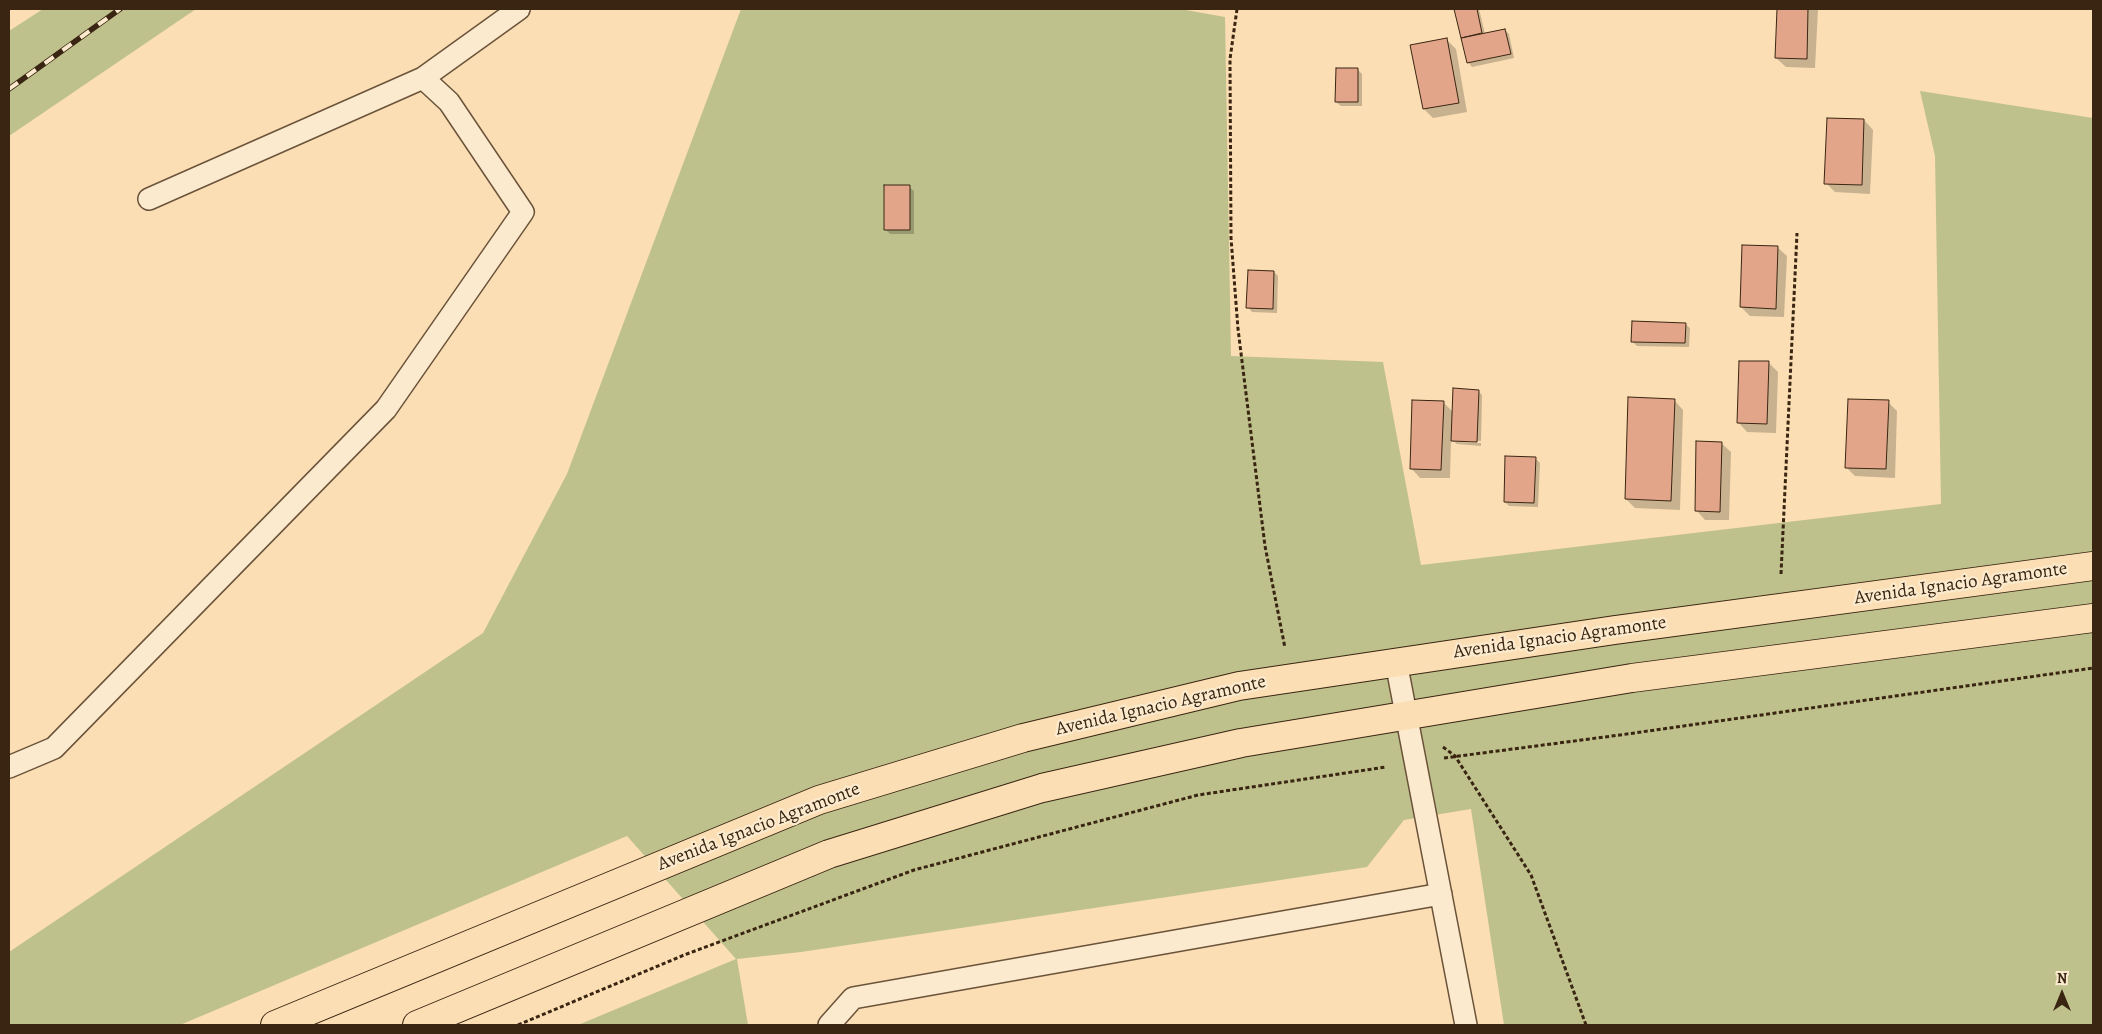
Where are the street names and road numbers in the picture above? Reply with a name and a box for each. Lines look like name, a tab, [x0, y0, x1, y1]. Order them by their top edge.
street label: Avenida Ignacio Agramonte	[1853, 558, 2069, 610]
street label: Avenida Ignacio Agramonte	[1452, 612, 1668, 664]
street label: Avenida Ignacio Agramonte	[1054, 671, 1268, 741]
street label: Avenida Ignacio Agramonte	[655, 778, 863, 876]

